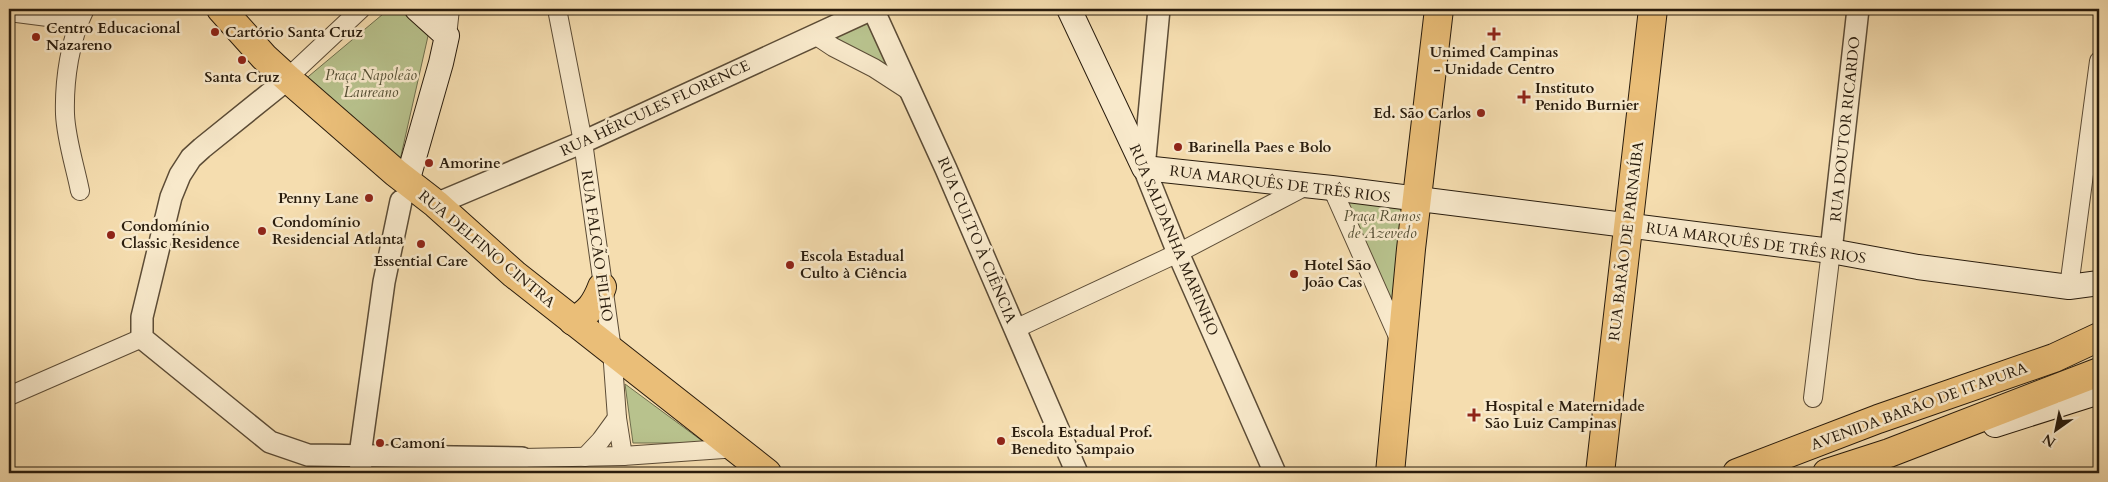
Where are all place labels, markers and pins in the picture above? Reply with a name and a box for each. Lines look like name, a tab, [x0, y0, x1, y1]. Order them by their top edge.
place label: Centro Educacional Nazareno	[46, 18, 181, 55]
place label: Cartório Santa Cruz	[225, 22, 364, 42]
marker: Cartório Santa Cruz	[209, 26, 221, 38]
marker: Unimed Campinas - Unidade Centro	[1487, 27, 1501, 41]
marker: Centro Educacional Nazareno	[30, 31, 42, 43]
place label: Unimed Campinas - Unidade Centro	[1430, 42, 1558, 79]
marker: Santa Cruz	[236, 54, 248, 66]
place label: Santa Cruz	[204, 67, 280, 87]
place label: Instituto Penido Burnier	[1535, 78, 1640, 115]
marker: Instituto Penido Burnier	[1517, 90, 1531, 104]
place label: Ed. São Carlos	[1373, 103, 1471, 123]
marker: Ed. São Carlos	[1475, 107, 1487, 119]
place label: Barinella Paes e Bolo	[1188, 137, 1331, 157]
marker: Barinella Paes e Bolo	[1172, 141, 1184, 153]
place label: Amorine	[439, 153, 501, 173]
marker: Amorine	[423, 157, 435, 169]
place label: Penny Lane	[278, 188, 359, 208]
marker: Penny Lane	[363, 192, 375, 204]
place label: Condomínio Residencial Atlanta	[272, 212, 404, 249]
place label: Condomínio Classic Residence	[121, 216, 240, 253]
marker: Condomínio Residencial Atlanta	[256, 225, 268, 237]
marker: Condomínio Classic Residence	[105, 229, 117, 241]
marker: Essential Care	[415, 238, 427, 250]
place label: Escola Estadual Culto à Ciência	[800, 246, 908, 283]
place label: Essential Care	[374, 251, 468, 271]
place label: Hotel São João Cas	[1302, 255, 1371, 292]
marker: Escola Estadual Culto à Ciência	[784, 259, 796, 271]
marker: Hotel São João Cas	[1288, 268, 1300, 280]
place label: Hospital e Maternidade São Luiz Campinas	[1485, 396, 1645, 433]
marker: Hospital e Maternidade São Luiz Campinas	[1467, 408, 1481, 422]
place label: Escola Estadual Prof. Benedito Sampaio	[1011, 422, 1153, 459]
place label: Camoní	[390, 433, 446, 453]
marker: Escola Estadual Prof. Benedito Sampaio	[995, 435, 1007, 447]
marker: Camoní	[374, 437, 386, 449]

